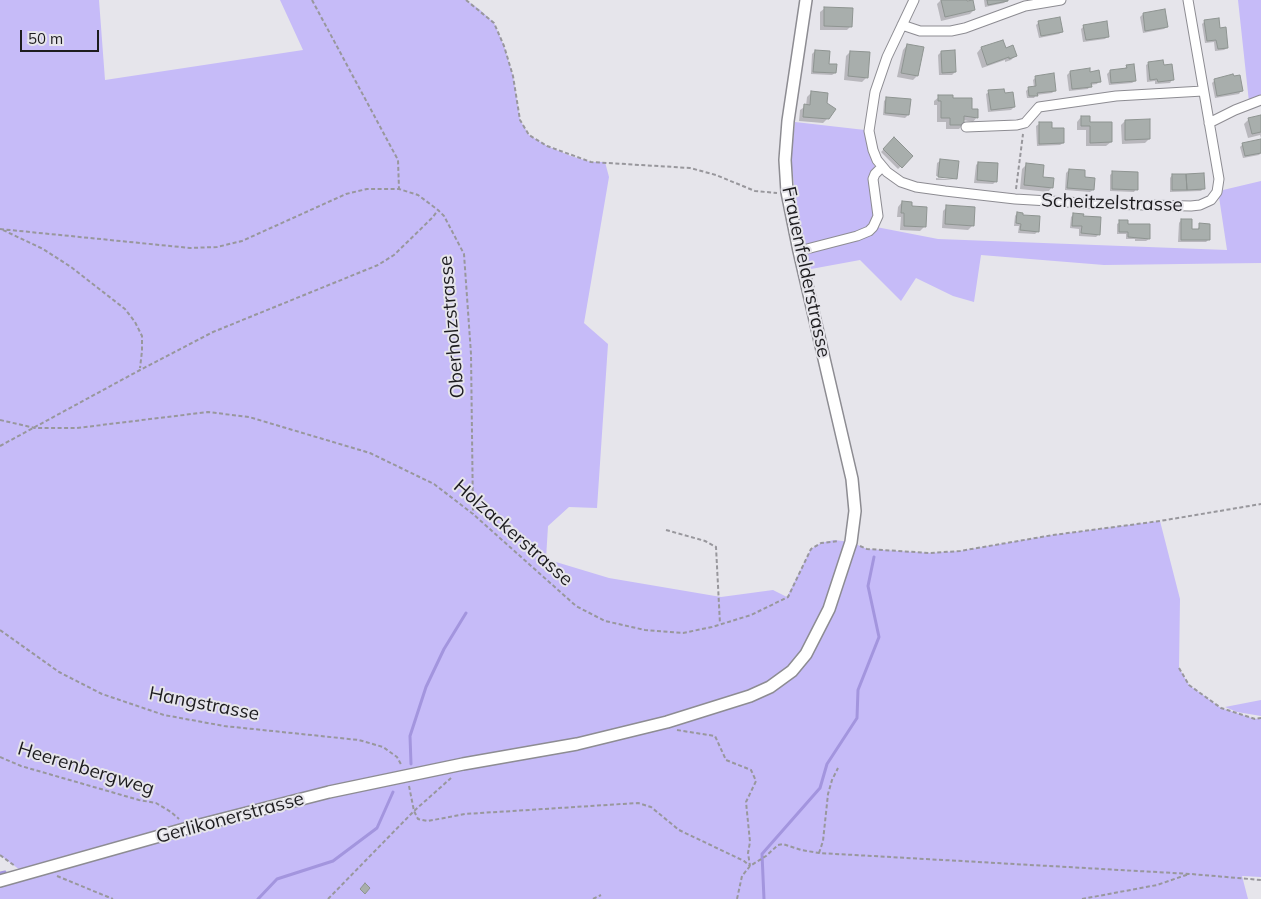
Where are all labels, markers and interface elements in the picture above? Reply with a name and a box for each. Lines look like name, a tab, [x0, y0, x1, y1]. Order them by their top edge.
scale bar	[22, 20, 101, 52]
text: 50 m	[28, 29, 63, 48]
street label: Frauenfelderstrasse	[777, 185, 835, 359]
street label: Scheitzelstrasse	[1041, 189, 1183, 217]
street label: Oberholzstrasse	[434, 255, 470, 399]
street label: Holzackerstrasse	[449, 475, 577, 591]
street label: Hangstrasse	[147, 682, 261, 726]
street label: Heerenbergweg	[15, 737, 157, 801]
street label: Gerlikonerstrasse	[154, 787, 306, 849]

